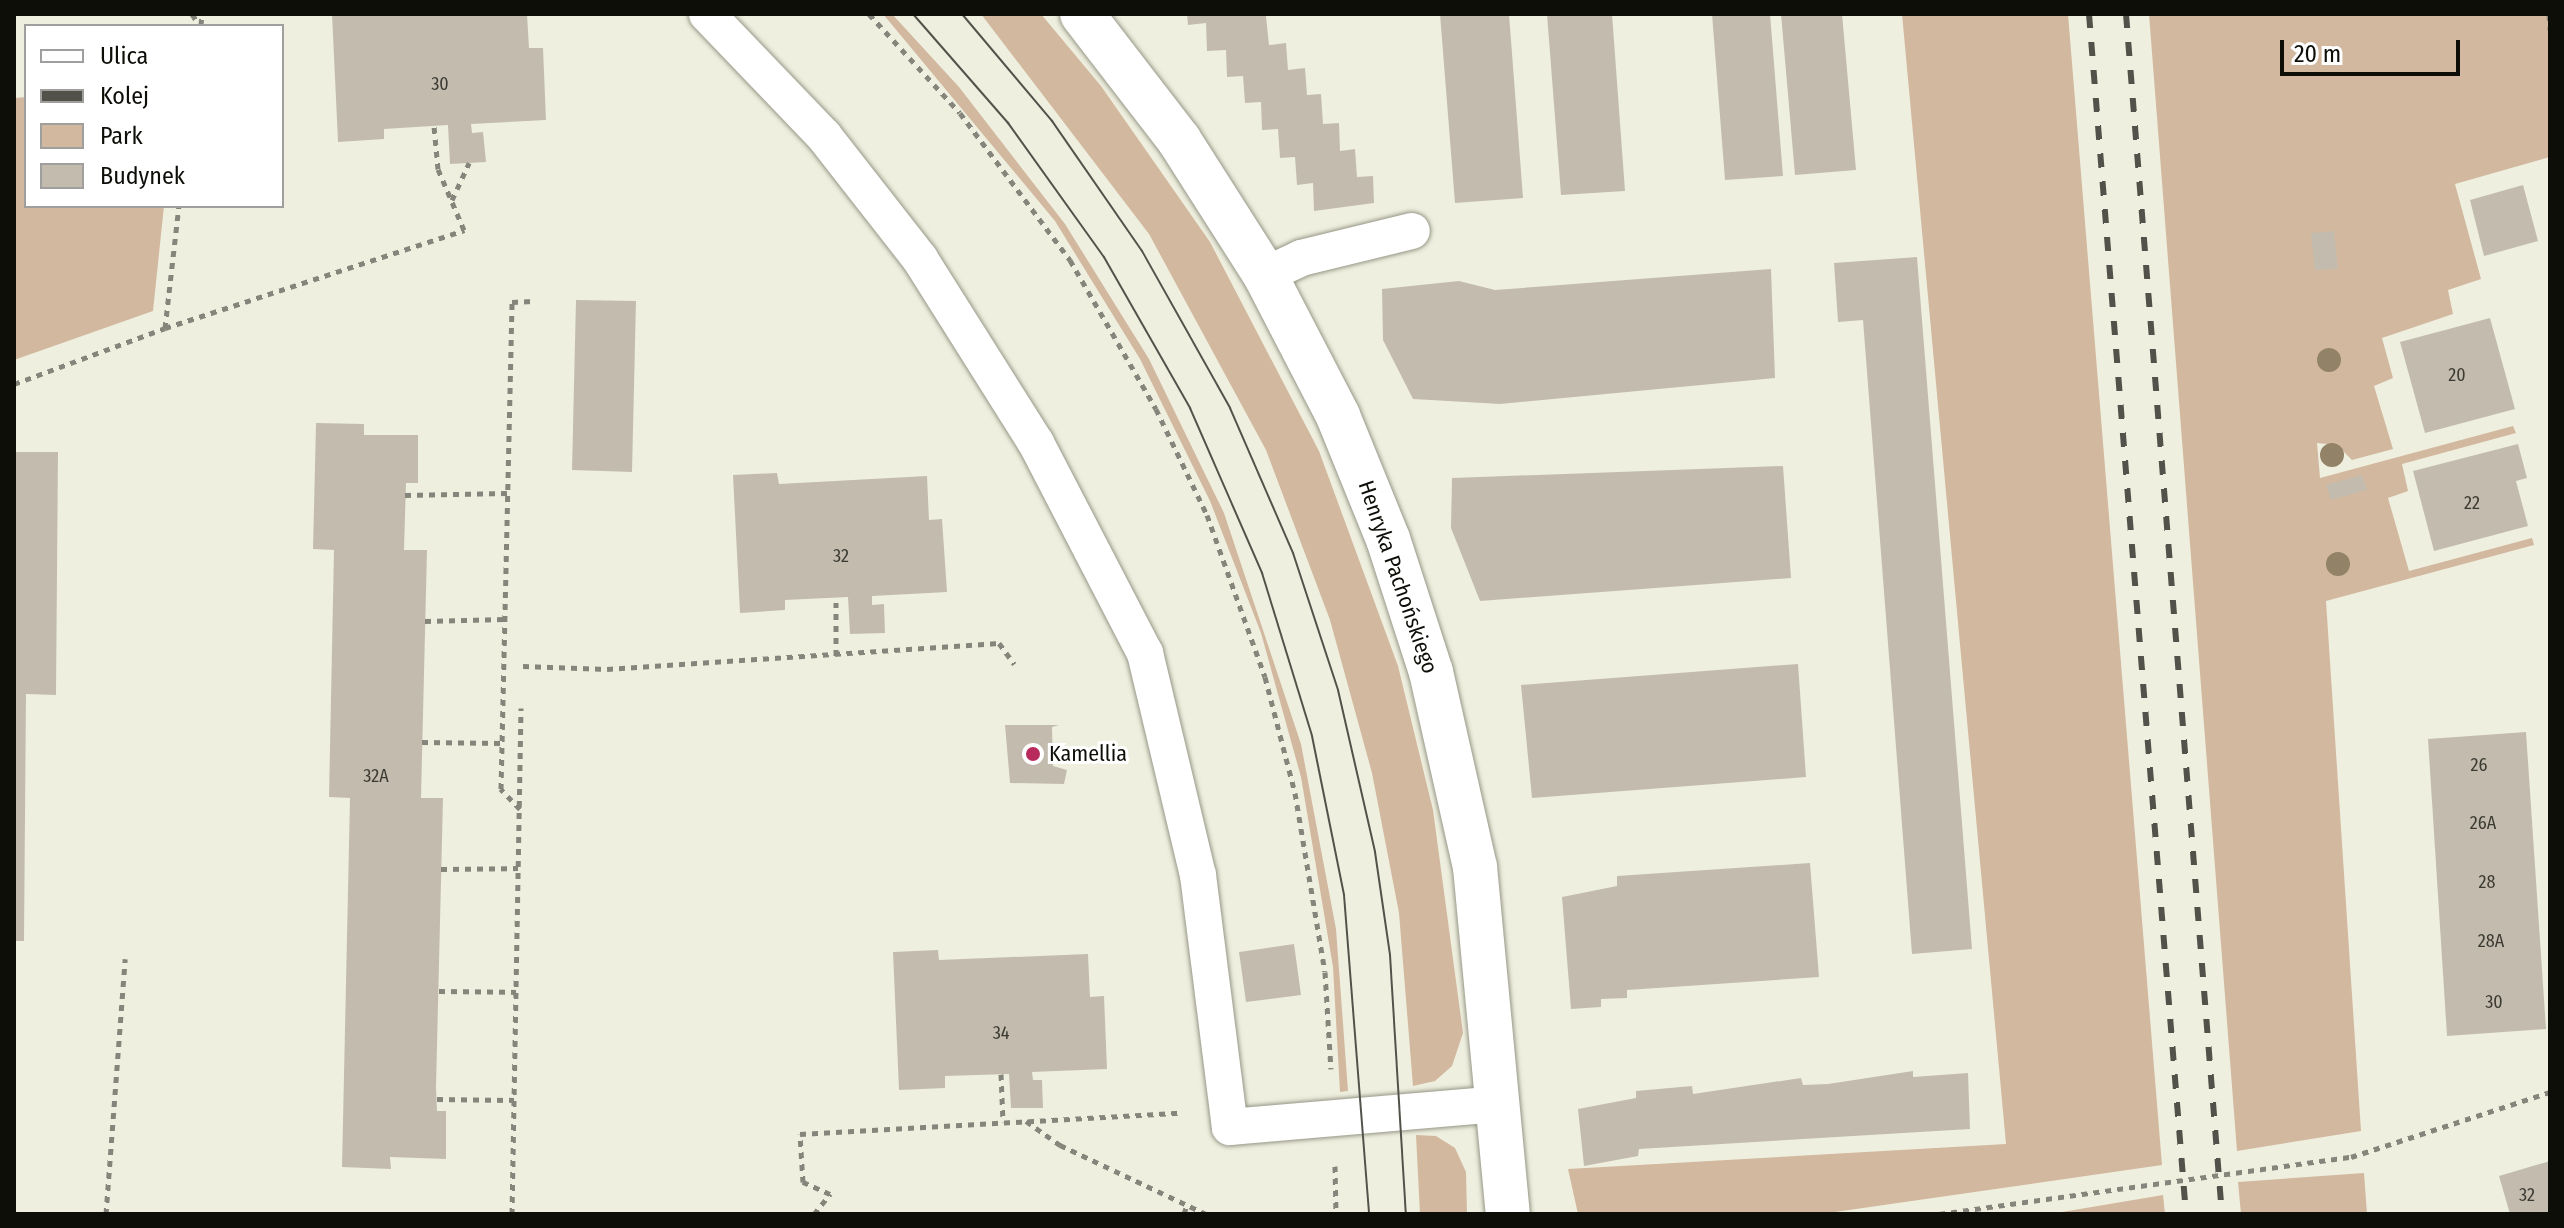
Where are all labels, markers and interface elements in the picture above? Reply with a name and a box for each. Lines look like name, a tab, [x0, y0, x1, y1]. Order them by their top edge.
legend	[24, 24, 284, 208]
scale bar	[2284, 24, 2464, 74]
text: 20 m	[2294, 40, 2341, 68]
text: Ulica	[100, 42, 148, 70]
house number: 30	[431, 73, 449, 95]
text: Kolej	[100, 82, 149, 110]
text: Park	[100, 122, 143, 150]
text: Budynek	[100, 162, 185, 190]
house number: 20	[2448, 364, 2466, 386]
street label: Henryka Pachońskiego	[1353, 477, 1443, 677]
house number: 22	[2464, 492, 2480, 514]
house number: 32	[833, 545, 849, 567]
place label: Kamellia	[1049, 741, 1127, 767]
marker: Kamellia	[1024, 745, 1042, 763]
house number: 26	[2471, 754, 2487, 776]
house number: 32A	[363, 765, 389, 787]
house number: 26A	[2470, 812, 2496, 834]
house number: 28	[2479, 871, 2495, 893]
house number: 28A	[2478, 930, 2504, 952]
house number: 30	[2485, 991, 2503, 1013]
house number: 34	[993, 1022, 1009, 1044]
house number: 32	[2519, 1184, 2535, 1206]

